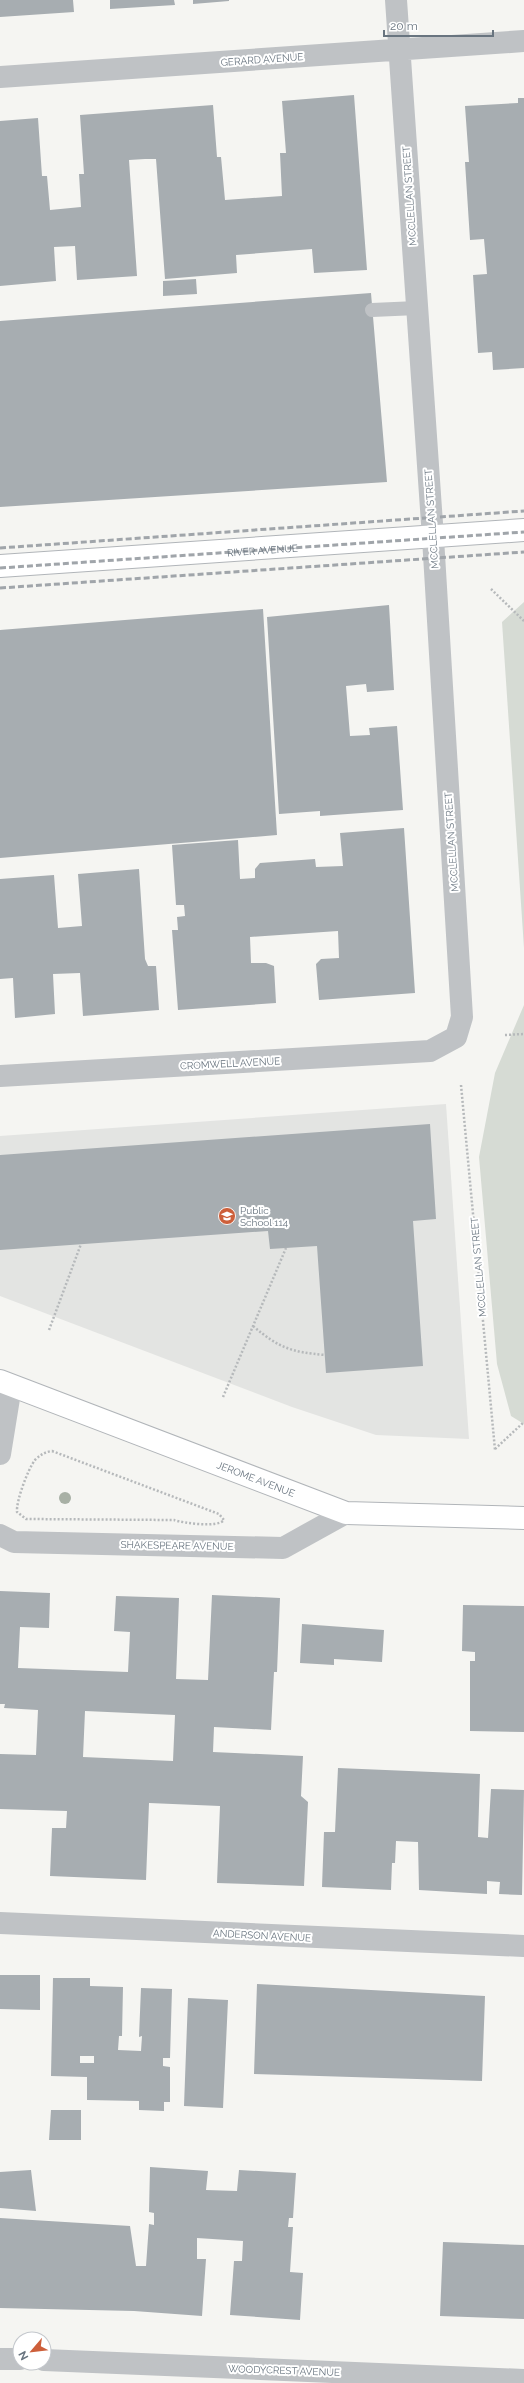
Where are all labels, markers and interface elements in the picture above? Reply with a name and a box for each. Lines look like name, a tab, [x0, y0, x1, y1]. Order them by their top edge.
scale bar	[384, 12, 493, 38]
text: 20 m	[390, 19, 418, 33]
street label: GERARD AVENUE	[220, 51, 304, 68]
street label: MCCLELLAN STREET	[401, 146, 418, 246]
street label: MCCLELLAN STREET	[423, 469, 440, 569]
street label: RIVER AVENUE	[227, 543, 298, 558]
street label: MCCLELLAN STREET	[443, 792, 460, 892]
street label: CROMWELL AVENUE	[180, 1055, 280, 1072]
place label: Public School 114	[240, 1205, 289, 1228]
school or university icon: Public School 114	[217, 1206, 237, 1226]
street label: MCCLELLAN STREET	[469, 1217, 488, 1317]
street label: JEROME AVENUE	[215, 1459, 296, 1499]
street label: SHAKESPEARE AVENUE	[120, 1539, 234, 1552]
street label: ANDERSON AVENUE	[213, 1927, 311, 1944]
north arrow	[12, 2331, 52, 2371]
text: N	[16, 2349, 31, 2362]
street label: WOODYCREST AVENUE	[228, 2363, 340, 2378]

